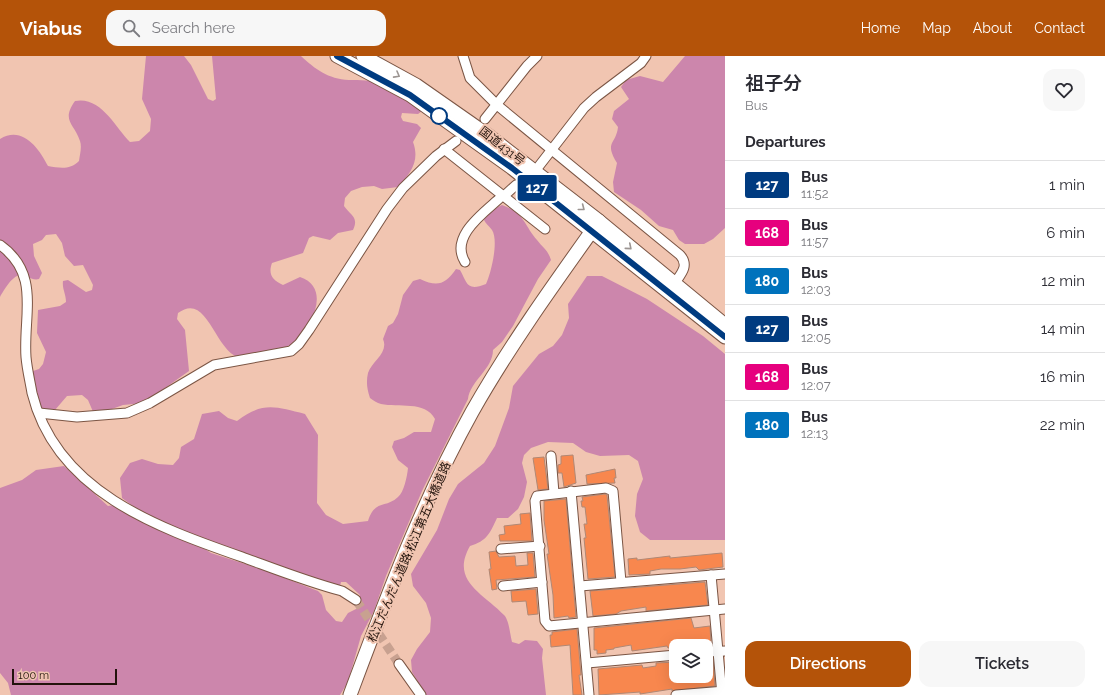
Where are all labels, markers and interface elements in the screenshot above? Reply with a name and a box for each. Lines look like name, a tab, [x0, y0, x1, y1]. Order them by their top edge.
search box	[106, 10, 386, 46]
text: Viabus	[20, 17, 82, 39]
icon: search	[120, 17, 142, 39]
text: Search here	[152, 19, 235, 37]
text: Home	[861, 20, 900, 36]
text: Map	[922, 20, 951, 36]
text: About	[973, 20, 1012, 36]
text: Contact	[1034, 20, 1085, 36]
button: heart	[1043, 69, 1085, 111]
one-way arrow	[393, 70, 400, 78]
text: 祖子分	[745, 72, 802, 94]
text: Bus	[745, 98, 768, 113]
unlabelled marker	[430, 107, 448, 125]
street label: 国道431号	[476, 124, 528, 168]
text: Departures	[745, 133, 826, 151]
text: Bus	[801, 168, 828, 186]
line badge: 127	[514, 175, 560, 201]
text: 1 min	[1049, 176, 1085, 194]
text: 127	[756, 177, 778, 193]
text: 127	[526, 180, 548, 196]
text: 11:52	[801, 186, 828, 201]
one-way arrow	[578, 203, 585, 211]
text: Bus	[801, 216, 828, 234]
text: 6 min	[1046, 224, 1085, 242]
text: 168	[755, 225, 779, 241]
text: 11:57	[801, 234, 829, 249]
one-way arrow	[624, 242, 632, 249]
text: Bus	[801, 264, 828, 282]
text: 12 min	[1041, 272, 1085, 290]
text: 180	[755, 273, 779, 289]
text: 12:03	[801, 282, 831, 297]
text: Bus	[801, 312, 828, 330]
text: 14 min	[1041, 320, 1085, 338]
text: 127	[756, 321, 778, 337]
text: 12:05	[801, 330, 831, 345]
text: Bus	[801, 360, 828, 378]
text: 16 min	[1040, 368, 1085, 386]
text: 168	[755, 369, 779, 385]
text: 12:07	[801, 378, 831, 393]
text: Bus	[801, 408, 828, 426]
text: 22 min	[1040, 416, 1085, 434]
text: 180	[755, 417, 779, 433]
text: 12:13	[801, 426, 828, 441]
street label: 松江だんだん道路;松江第五大橋道路	[365, 460, 453, 644]
map controls	[669, 639, 713, 683]
button: layers	[669, 639, 713, 683]
button: Directions	[745, 641, 911, 687]
button: Tickets	[919, 641, 1085, 687]
scale bar	[12, 667, 117, 686]
text: 100 m	[18, 669, 49, 682]

